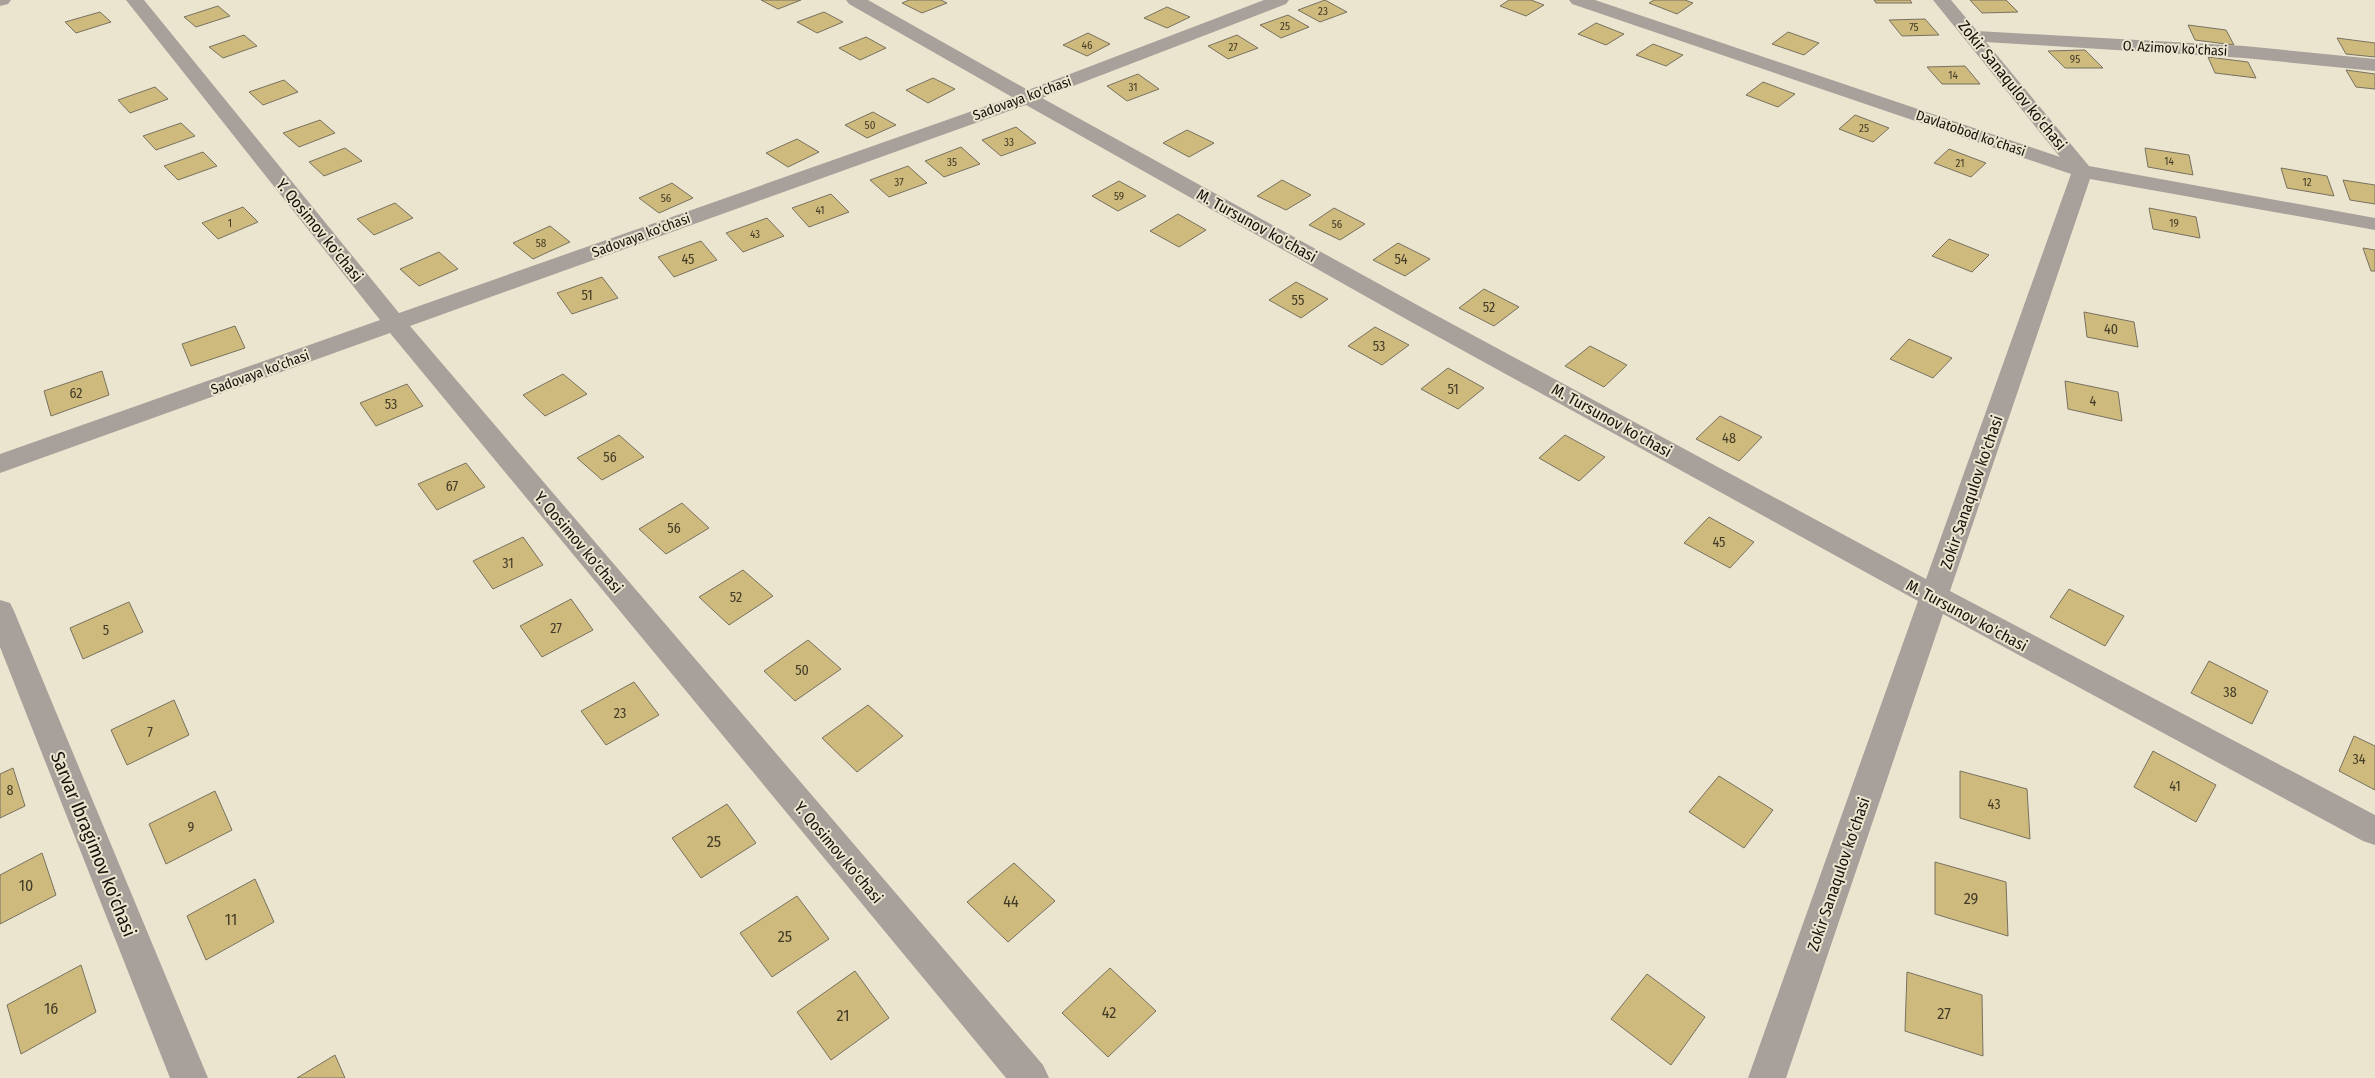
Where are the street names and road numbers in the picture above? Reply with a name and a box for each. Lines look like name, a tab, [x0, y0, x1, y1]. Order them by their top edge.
street label: Zokir Sanaqulov ko'chasi	[1954, 17, 2071, 154]
street label: O. Azimov ko'chasi	[2122, 37, 2228, 60]
street label: Sadovaya ko'chasi	[971, 73, 1074, 124]
street label: Davlatobod ko’chasi	[1914, 107, 2028, 160]
street label: Y. Qosimov ko'chasi	[272, 175, 367, 286]
street label: M. Tursunov ko'chasi	[1193, 185, 1320, 266]
street label: Sadovaya ko'chasi	[590, 210, 693, 261]
street label: Sadovaya ko'chasi	[209, 347, 312, 398]
street label: M. Tursunov ko'chasi	[1548, 380, 1675, 461]
street label: Zokir Sanaqulov ko'chasi	[1936, 413, 2007, 572]
street label: Y. Qosimov ko'chasi	[530, 488, 627, 597]
street label: M. Tursunov ko'chasi	[1903, 576, 2031, 655]
street label: Sarvar Ibragimov ko'chasi	[46, 748, 141, 940]
street label: Zokir Sanaqulov ko'chasi	[1803, 795, 1874, 954]
street label: Y. Qosimov ko'chasi	[790, 798, 887, 907]

